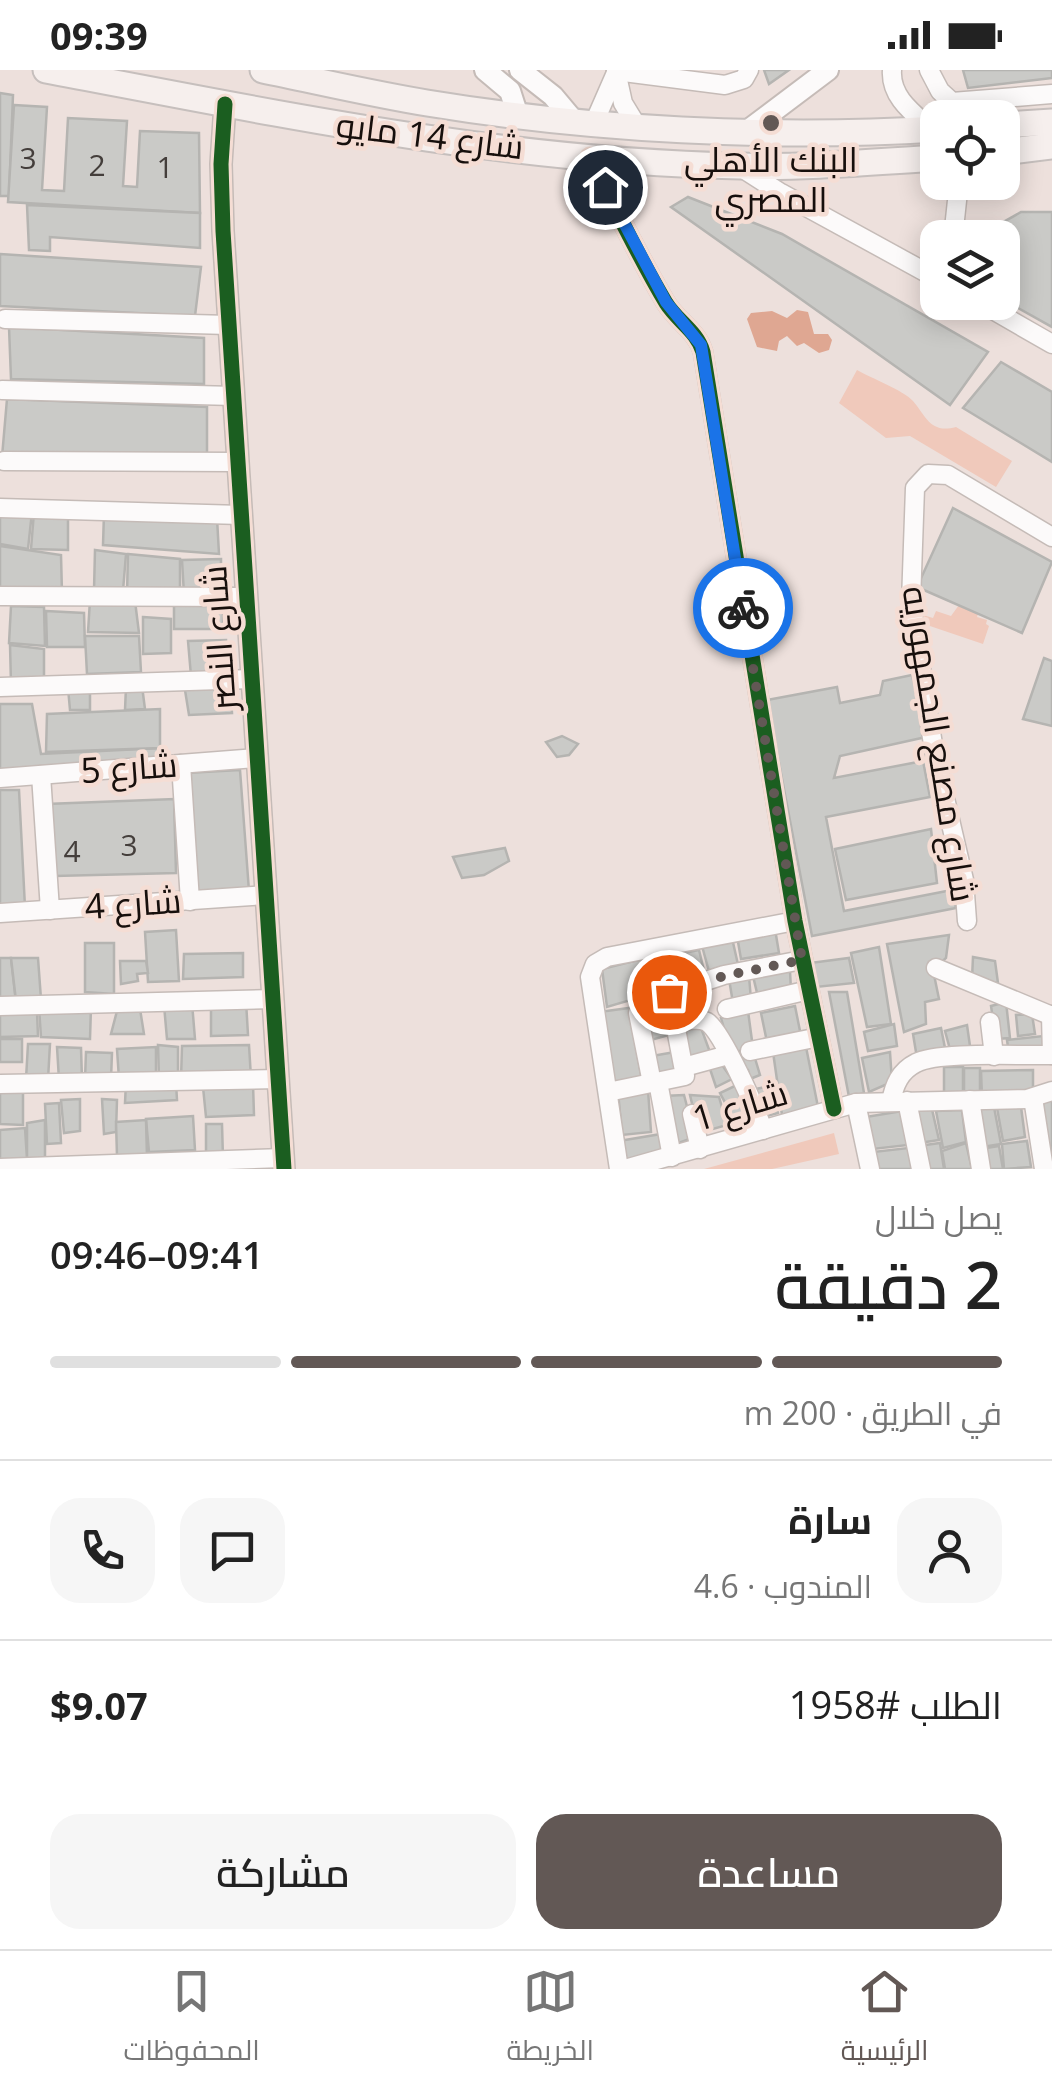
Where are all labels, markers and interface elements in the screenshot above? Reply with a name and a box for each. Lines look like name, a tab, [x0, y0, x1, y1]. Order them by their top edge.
text: 09:39	[50, 9, 148, 61]
street label: شارع 14 مايو	[334, 100, 527, 170]
map controls	[920, 100, 1020, 320]
button: locate	[920, 100, 1020, 200]
marker: البنك الأهلي المصري	[760, 112, 782, 134]
place label: البنك الأهلي المصري	[684, 135, 858, 227]
house number: 3	[19, 137, 37, 178]
house number: 2	[88, 144, 106, 185]
pin	[563, 145, 648, 230]
house number: 1	[156, 146, 174, 187]
icon: home	[578, 160, 633, 215]
button: layers	[920, 220, 1020, 320]
courier	[693, 558, 793, 658]
street label: شارع النصر	[189, 564, 247, 714]
icon: bike	[716, 581, 771, 636]
street label: شارع مصنع الجمهوريه	[891, 582, 989, 905]
street label: شارع 5	[79, 740, 179, 794]
house number: 3	[120, 824, 138, 865]
house number: 4	[63, 830, 81, 871]
street label: شارع 4	[83, 876, 183, 930]
pin	[627, 950, 712, 1035]
icon: bag	[642, 965, 697, 1020]
street label: شارع 1	[686, 1068, 793, 1142]
text: يصل خلال	[875, 1195, 1002, 1238]
text: 09:41–09:46	[50, 1228, 264, 1280]
text: 2 دقيقة	[775, 1240, 1002, 1328]
text: في الطريق · 200 m	[744, 1391, 1002, 1434]
text: سارة	[789, 1493, 872, 1545]
button: phone	[50, 1498, 155, 1603]
button: chat	[180, 1498, 285, 1603]
button: person	[897, 1498, 1002, 1603]
text: المندوب · 4.6	[694, 1564, 872, 1607]
text: الطلب #1958	[789, 1678, 1002, 1730]
text: $9.07	[50, 1679, 148, 1731]
button: مشاركة	[50, 1814, 516, 1929]
button: مساعدة	[536, 1814, 1002, 1929]
tab: المحفوظات	[123, 1964, 260, 2076]
tab: الخريطة	[507, 1964, 594, 2076]
tab: الرئيسية	[841, 1964, 929, 2076]

